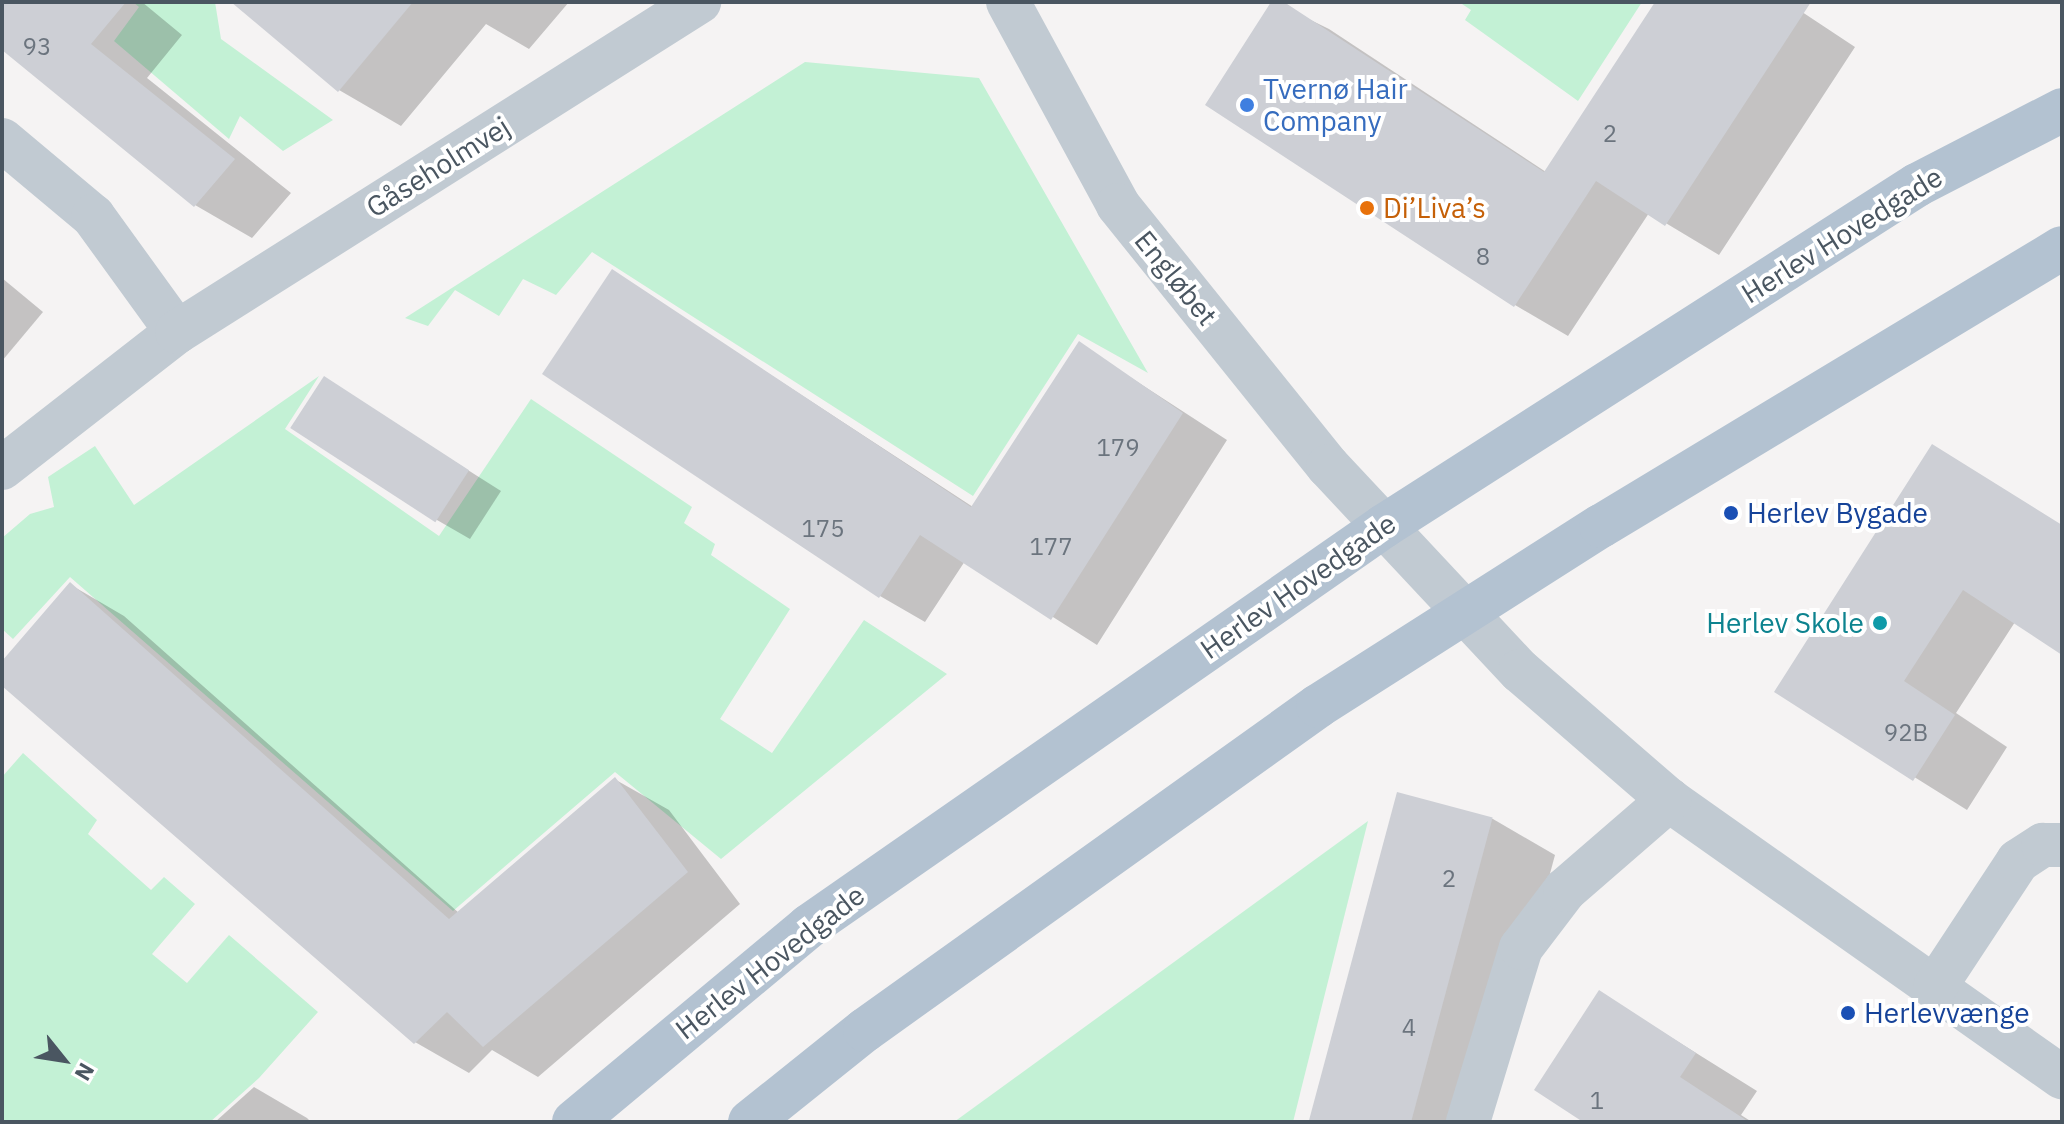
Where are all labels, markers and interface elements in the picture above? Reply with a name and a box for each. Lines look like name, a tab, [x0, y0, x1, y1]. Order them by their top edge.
house number: 93	[23, 33, 51, 61]
place label: Tvernø Hair Company	[1263, 72, 1408, 138]
marker: Tvernø Hair Company	[1238, 96, 1256, 114]
street label: Gåseholmvej	[360, 110, 516, 224]
house number: 2	[1603, 120, 1617, 148]
street label: Herlev Hovedgade	[1735, 160, 1949, 310]
place label: Di’Liva’s	[1383, 191, 1486, 225]
marker: Di’Liva’s	[1358, 199, 1376, 217]
street label: Engløbet	[1128, 224, 1224, 332]
house number: 8	[1476, 243, 1490, 271]
house number: 179	[1096, 434, 1140, 462]
place label: Herlev Bygade	[1747, 496, 1928, 530]
marker: Herlev Bygade	[1722, 504, 1740, 522]
street label: Herlev Hovedgade	[1194, 506, 1402, 666]
house number: 175	[801, 515, 845, 543]
house number: 177	[1029, 533, 1073, 561]
place label: Herlev Skole	[1706, 606, 1864, 640]
marker: Herlev Skole	[1871, 614, 1889, 632]
house number: 92B	[1884, 719, 1928, 747]
house number: 2	[1442, 865, 1456, 893]
street label: Herlev Hovedgade	[669, 878, 871, 1046]
place label: Herlevvænge	[1864, 996, 2030, 1030]
marker: Herlevvænge	[1839, 1004, 1857, 1022]
house number: 4	[1402, 1014, 1416, 1042]
north arrow	[24, 1020, 104, 1100]
text: N	[69, 1058, 102, 1086]
house number: 1	[1590, 1087, 1604, 1115]

